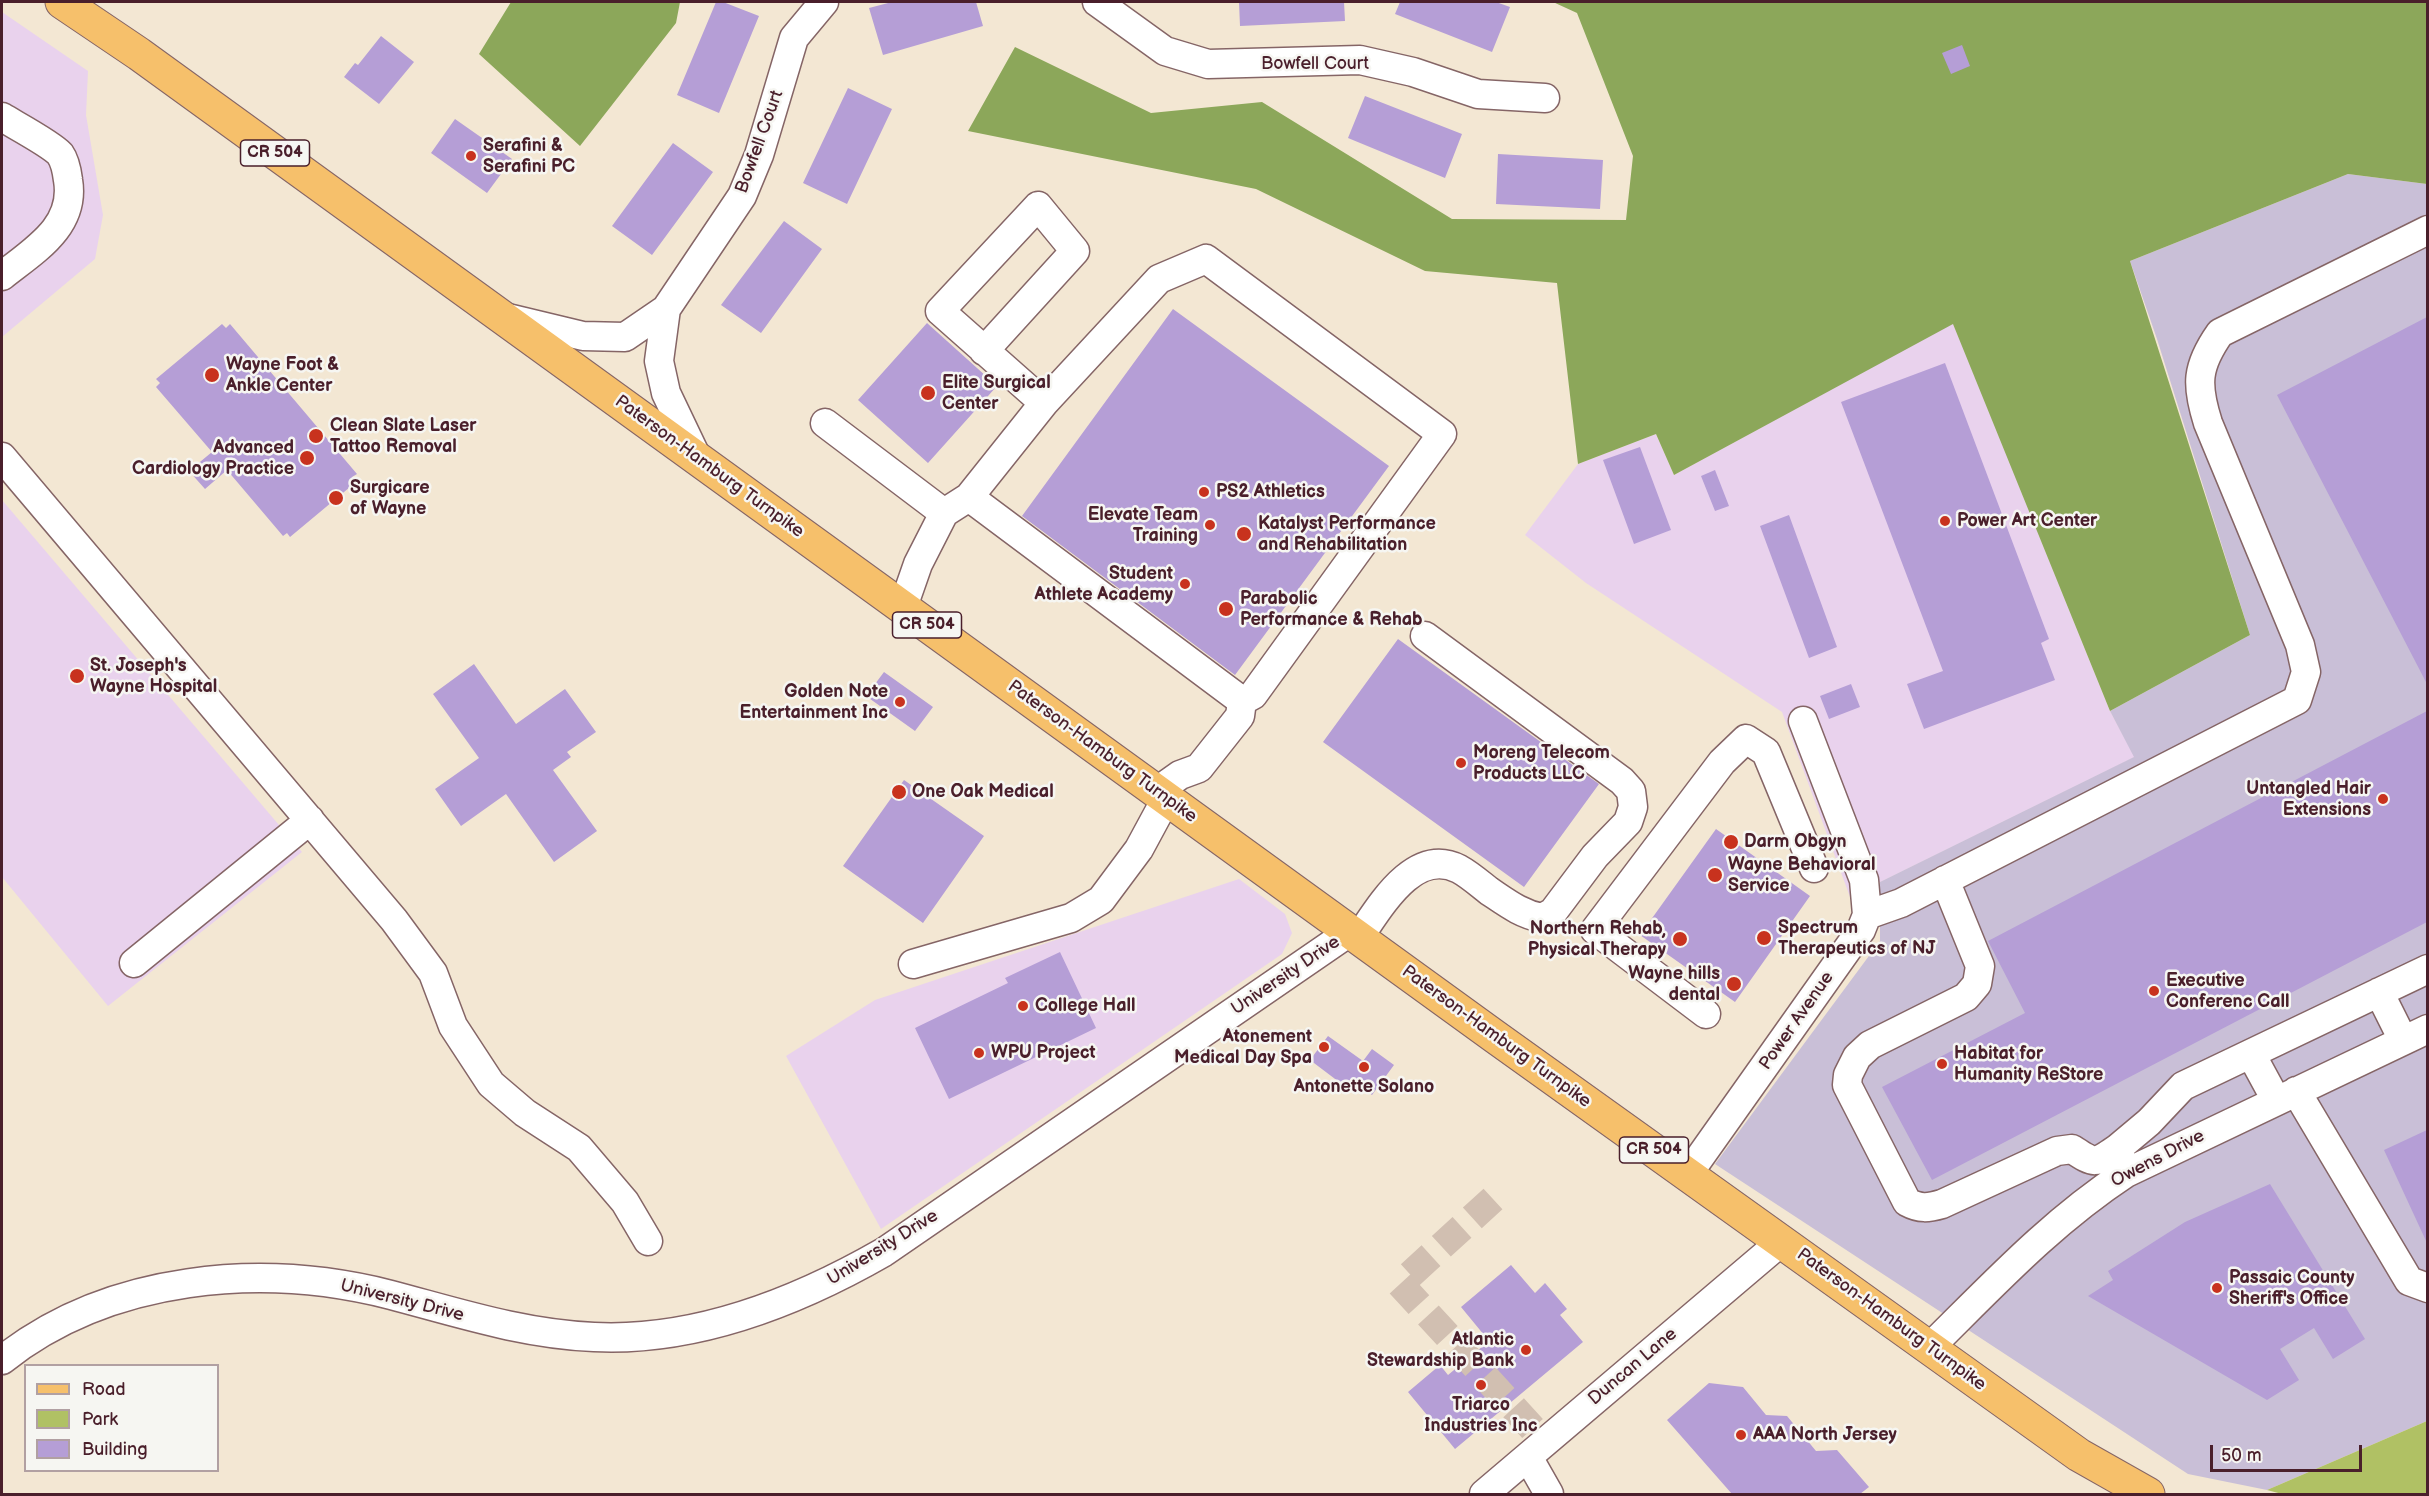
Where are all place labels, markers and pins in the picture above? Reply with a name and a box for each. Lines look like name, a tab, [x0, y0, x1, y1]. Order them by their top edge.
place label: Serafini & Serafini PC	[483, 135, 575, 178]
marker: Serafini & Serafini PC	[464, 149, 478, 163]
place label: Wayne Foot & Ankle Center	[226, 354, 339, 397]
marker: Wayne Foot & Ankle Center	[203, 366, 221, 384]
place label: Elite Surgical Center	[942, 372, 1051, 415]
marker: Elite Surgical Center	[919, 384, 937, 402]
place label: Clean Slate Laser Tattoo Removal	[330, 415, 476, 458]
marker: Clean Slate Laser Tattoo Removal	[307, 427, 325, 445]
place label: Advanced Cardiology Practice	[132, 437, 294, 480]
marker: Advanced Cardiology Practice	[298, 449, 316, 467]
place label: Surgicare of Wayne	[350, 477, 430, 520]
place label: PS2 Athletics	[1216, 481, 1325, 503]
marker: PS2 Athletics	[1197, 485, 1211, 499]
marker: Surgicare of Wayne	[327, 489, 345, 507]
place label: Elevate Team Training	[1088, 504, 1198, 546]
place label: Power Art Center	[1957, 510, 2097, 532]
place label: Katalyst Performance and Rehabilitation	[1258, 513, 1436, 556]
marker: Power Art Center	[1938, 514, 1952, 528]
marker: Elevate Team Training	[1203, 518, 1217, 532]
marker: Katalyst Performance and Rehabilitation	[1235, 525, 1253, 543]
place label: Student Athlete Academy	[1035, 563, 1173, 606]
marker: Student Athlete Academy	[1178, 577, 1192, 591]
place label: Parabolic Performance & Rehab	[1240, 588, 1423, 630]
marker: Parabolic Performance & Rehab	[1217, 600, 1235, 618]
place label: St. Joseph's Wayne Hospital	[90, 655, 217, 698]
marker: St. Joseph's Wayne Hospital	[68, 667, 86, 685]
place label: Golden Note Entertainment Inc	[740, 681, 888, 724]
marker: Golden Note Entertainment Inc	[893, 695, 907, 709]
place label: Moreng Telecom Products LLC	[1473, 742, 1610, 784]
marker: Moreng Telecom Products LLC	[1454, 756, 1468, 770]
place label: Untangled Hair Extensions	[2246, 778, 2371, 820]
place label: One Oak Medical	[912, 781, 1054, 803]
marker: One Oak Medical	[890, 783, 908, 801]
marker: Untangled Hair Extensions	[2376, 792, 2390, 806]
place label: Darm Obgyn	[1744, 831, 1847, 853]
marker: Darm Obgyn	[1722, 833, 1740, 851]
place label: Wayne Behavioral Service	[1728, 854, 1876, 896]
marker: Wayne Behavioral Service	[1706, 866, 1724, 884]
place label: Spectrum Therapeutics of NJ	[1778, 917, 1935, 960]
place label: Northern Rehab, Physical Therapy	[1528, 918, 1666, 960]
marker: Spectrum Therapeutics of NJ	[1755, 929, 1773, 947]
marker: Northern Rehab, Physical Therapy	[1671, 930, 1689, 948]
place label: Wayne hills dental	[1628, 963, 1720, 1006]
place label: Executive Conferenc Call	[2166, 970, 2289, 1012]
marker: Wayne hills dental	[1725, 975, 1743, 993]
marker: Executive Conferenc Call	[2147, 984, 2161, 998]
place label: College Hall	[1035, 995, 1136, 1017]
marker: College Hall	[1016, 999, 1030, 1013]
place label: Atonement Medical Day Spa	[1174, 1026, 1312, 1068]
marker: Atonement Medical Day Spa	[1317, 1040, 1331, 1054]
place label: WPU Project	[991, 1042, 1096, 1064]
place label: Habitat for Humanity ReStore	[1954, 1043, 2103, 1086]
marker: WPU Project	[972, 1046, 986, 1060]
marker: Habitat for Humanity ReStore	[1935, 1057, 1949, 1071]
marker: Antonette Solano	[1357, 1060, 1371, 1074]
place label: Antonette Solano	[1294, 1076, 1434, 1098]
place label: Passaic County Sheriff's Office	[2229, 1267, 2354, 1310]
marker: Passaic County Sheriff's Office	[2210, 1281, 2224, 1295]
place label: Atlantic Stewardship Bank	[1367, 1329, 1514, 1372]
marker: Atlantic Stewardship Bank	[1519, 1343, 1533, 1357]
marker: Triarco Industries Inc	[1474, 1378, 1488, 1392]
place label: Triarco Industries Inc	[1424, 1394, 1538, 1436]
place label: AAA North Jersey	[1753, 1424, 1897, 1446]
marker: AAA North Jersey	[1734, 1428, 1748, 1442]

